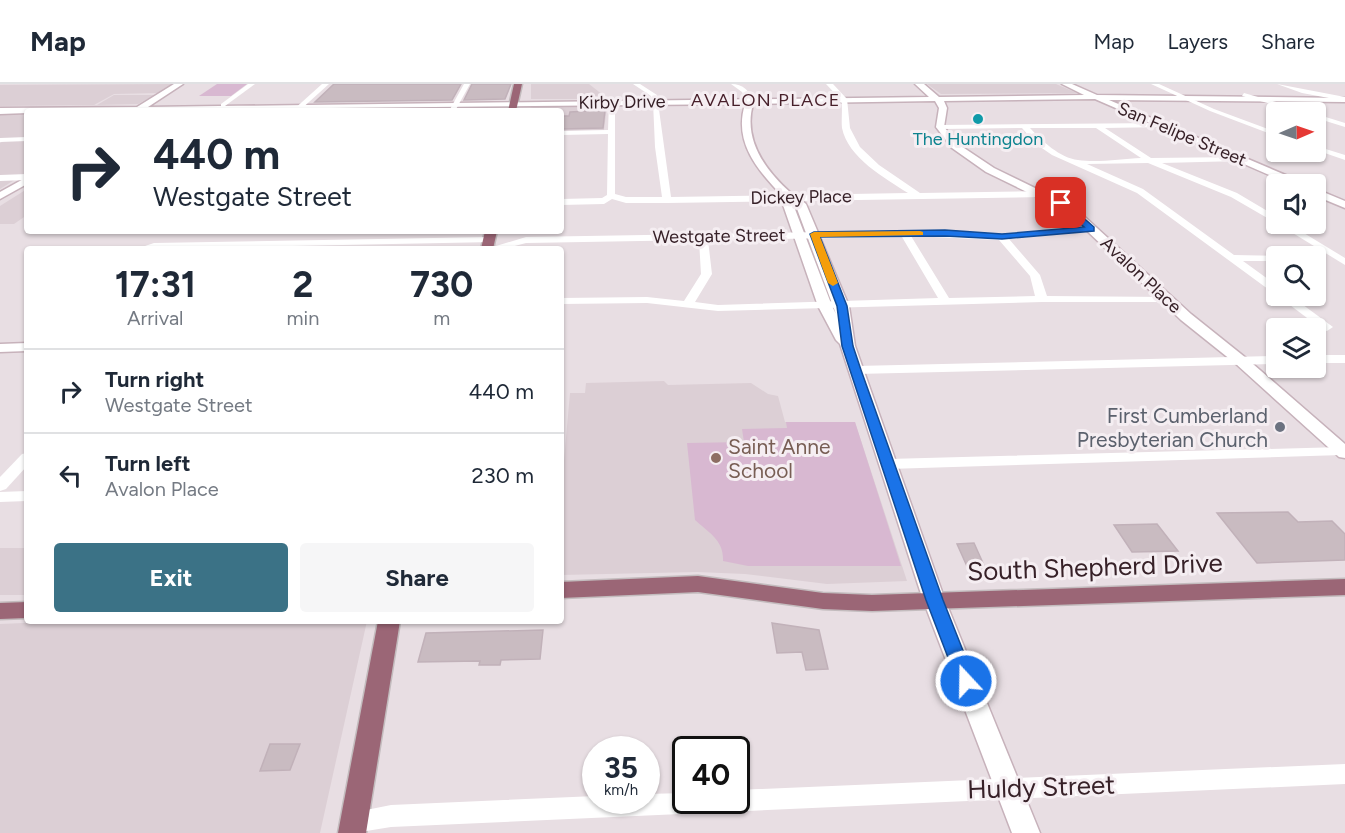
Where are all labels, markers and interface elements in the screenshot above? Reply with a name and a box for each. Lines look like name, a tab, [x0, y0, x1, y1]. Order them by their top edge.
text: Map	[30, 24, 86, 58]
text: Map	[1094, 29, 1134, 54]
text: Layers	[1167, 29, 1228, 54]
text: Share	[1261, 29, 1315, 54]
district label: AVALON PLACE	[691, 89, 841, 111]
street label: Kirby Drive	[578, 90, 666, 114]
street label: San Felipe Street	[1114, 97, 1250, 171]
north arrow	[1266, 102, 1326, 162]
map controls	[1266, 102, 1326, 378]
marker: The Huntingdon	[971, 112, 985, 126]
place label: The Huntingdon	[913, 128, 1043, 150]
text: 440 m	[153, 129, 280, 180]
icon: right	[54, 132, 132, 210]
button: sound	[1266, 174, 1326, 234]
pin	[1035, 177, 1086, 228]
text: Westgate Street	[153, 180, 352, 213]
street label: Dickey Place	[750, 185, 852, 209]
icon: arrive	[1044, 186, 1077, 219]
street label: Westgate Street	[652, 224, 786, 248]
street label: Avalon Place	[1096, 232, 1186, 318]
button: search	[1266, 246, 1326, 306]
text: 17:31	[115, 263, 196, 306]
text: 2	[293, 263, 313, 306]
text: 730	[410, 263, 473, 306]
text: Arrival	[127, 306, 183, 330]
text: min	[287, 306, 319, 330]
text: m	[433, 306, 450, 330]
button: layers	[1266, 318, 1326, 378]
text: Turn right	[105, 366, 204, 393]
icon: right	[54, 375, 87, 408]
text: 440 m	[468, 378, 534, 405]
text: Westgate Street	[105, 393, 252, 417]
place label: First Cumberland Presbyterian Church	[1077, 403, 1268, 452]
marker: First Cumberland Presbyterian Church	[1273, 420, 1287, 434]
place label: Saint Anne School	[728, 434, 830, 483]
text: Turn left	[105, 450, 191, 477]
marker: Saint Anne School	[709, 451, 723, 465]
icon: left	[54, 459, 87, 492]
text: 230 m	[471, 462, 534, 489]
text: Avalon Place	[105, 477, 219, 501]
button: Exit	[54, 543, 288, 612]
button: Share	[300, 543, 534, 612]
street label: South Shepherd Drive	[967, 547, 1223, 587]
position arrow	[934, 649, 998, 713]
speed limit sign: 40	[672, 736, 750, 814]
text: 35	[604, 749, 638, 786]
street label: Huldy Street	[967, 768, 1116, 806]
text: km/h	[604, 781, 638, 799]

